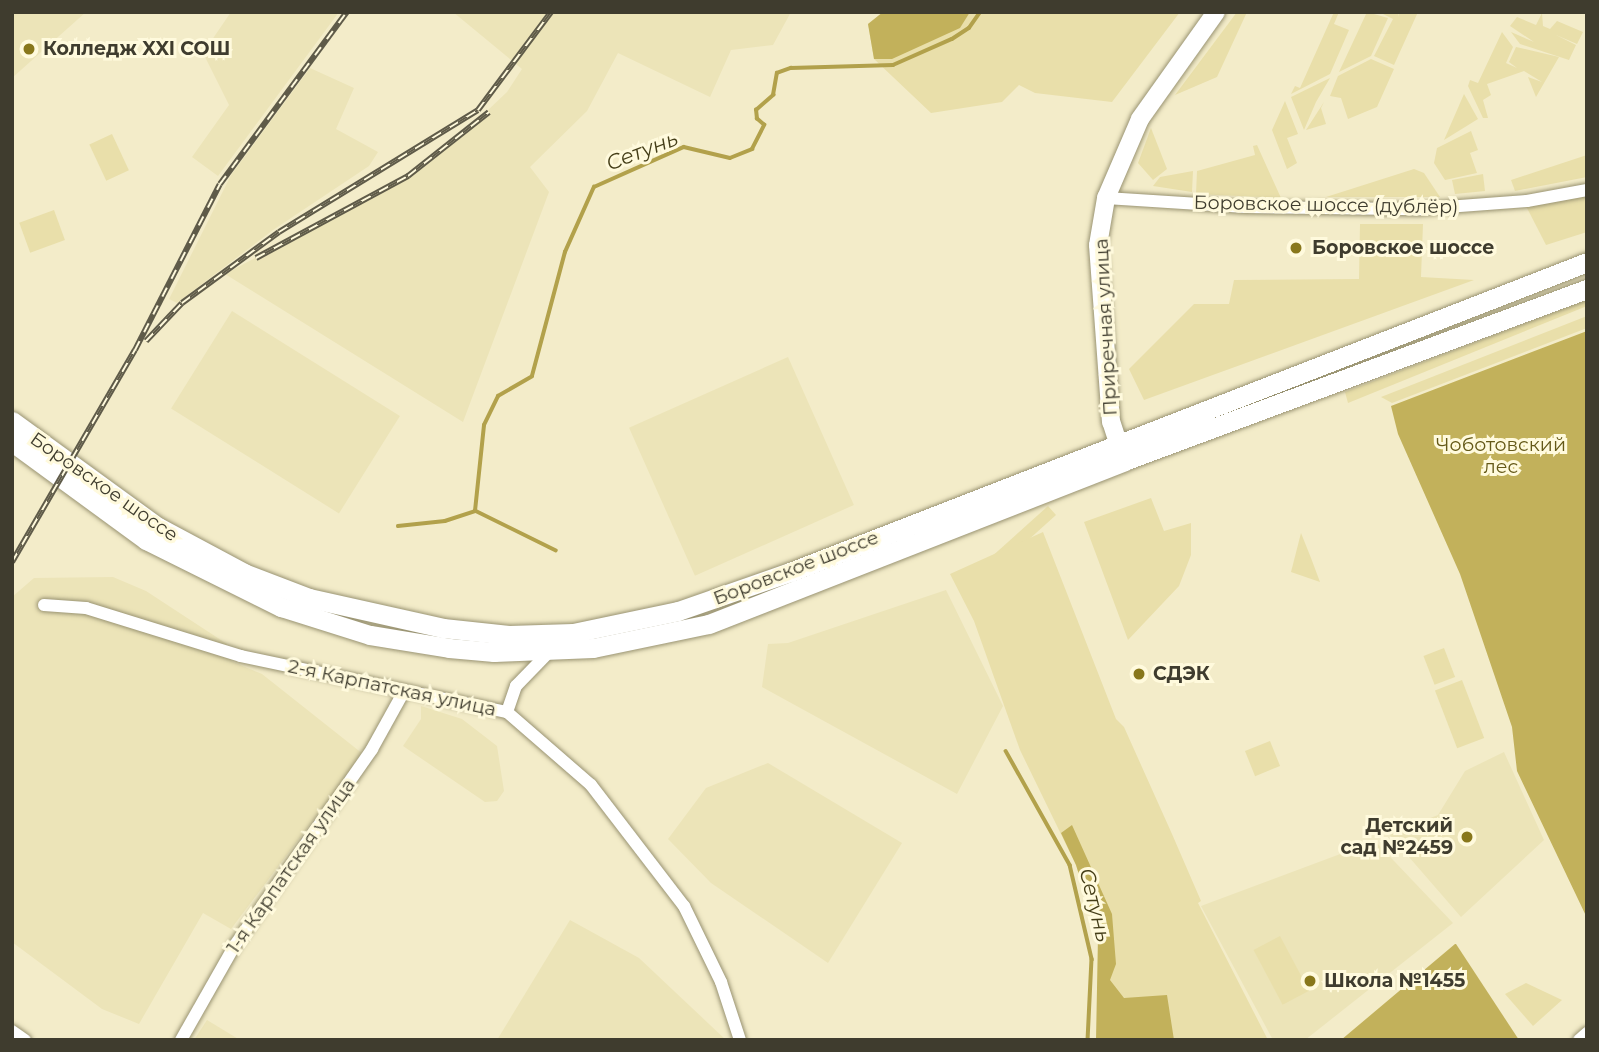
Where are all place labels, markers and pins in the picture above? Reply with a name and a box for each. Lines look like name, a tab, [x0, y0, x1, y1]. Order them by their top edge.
place label: Колледж XXI СОШ	[43, 38, 230, 60]
marker: Колледж XXI СОШ	[21, 41, 37, 57]
place label: Боровское шоссе	[1312, 237, 1494, 259]
marker: Боровское шоссе	[1286, 238, 1306, 258]
place label: СДЭК	[1153, 663, 1210, 685]
marker: СДЭК	[1131, 666, 1147, 682]
place label: Детский сад №2459	[1341, 815, 1453, 859]
marker: Детский сад №2459	[1459, 829, 1475, 845]
place label: Школа №1455	[1324, 970, 1465, 992]
marker: Школа №1455	[1302, 973, 1318, 989]

